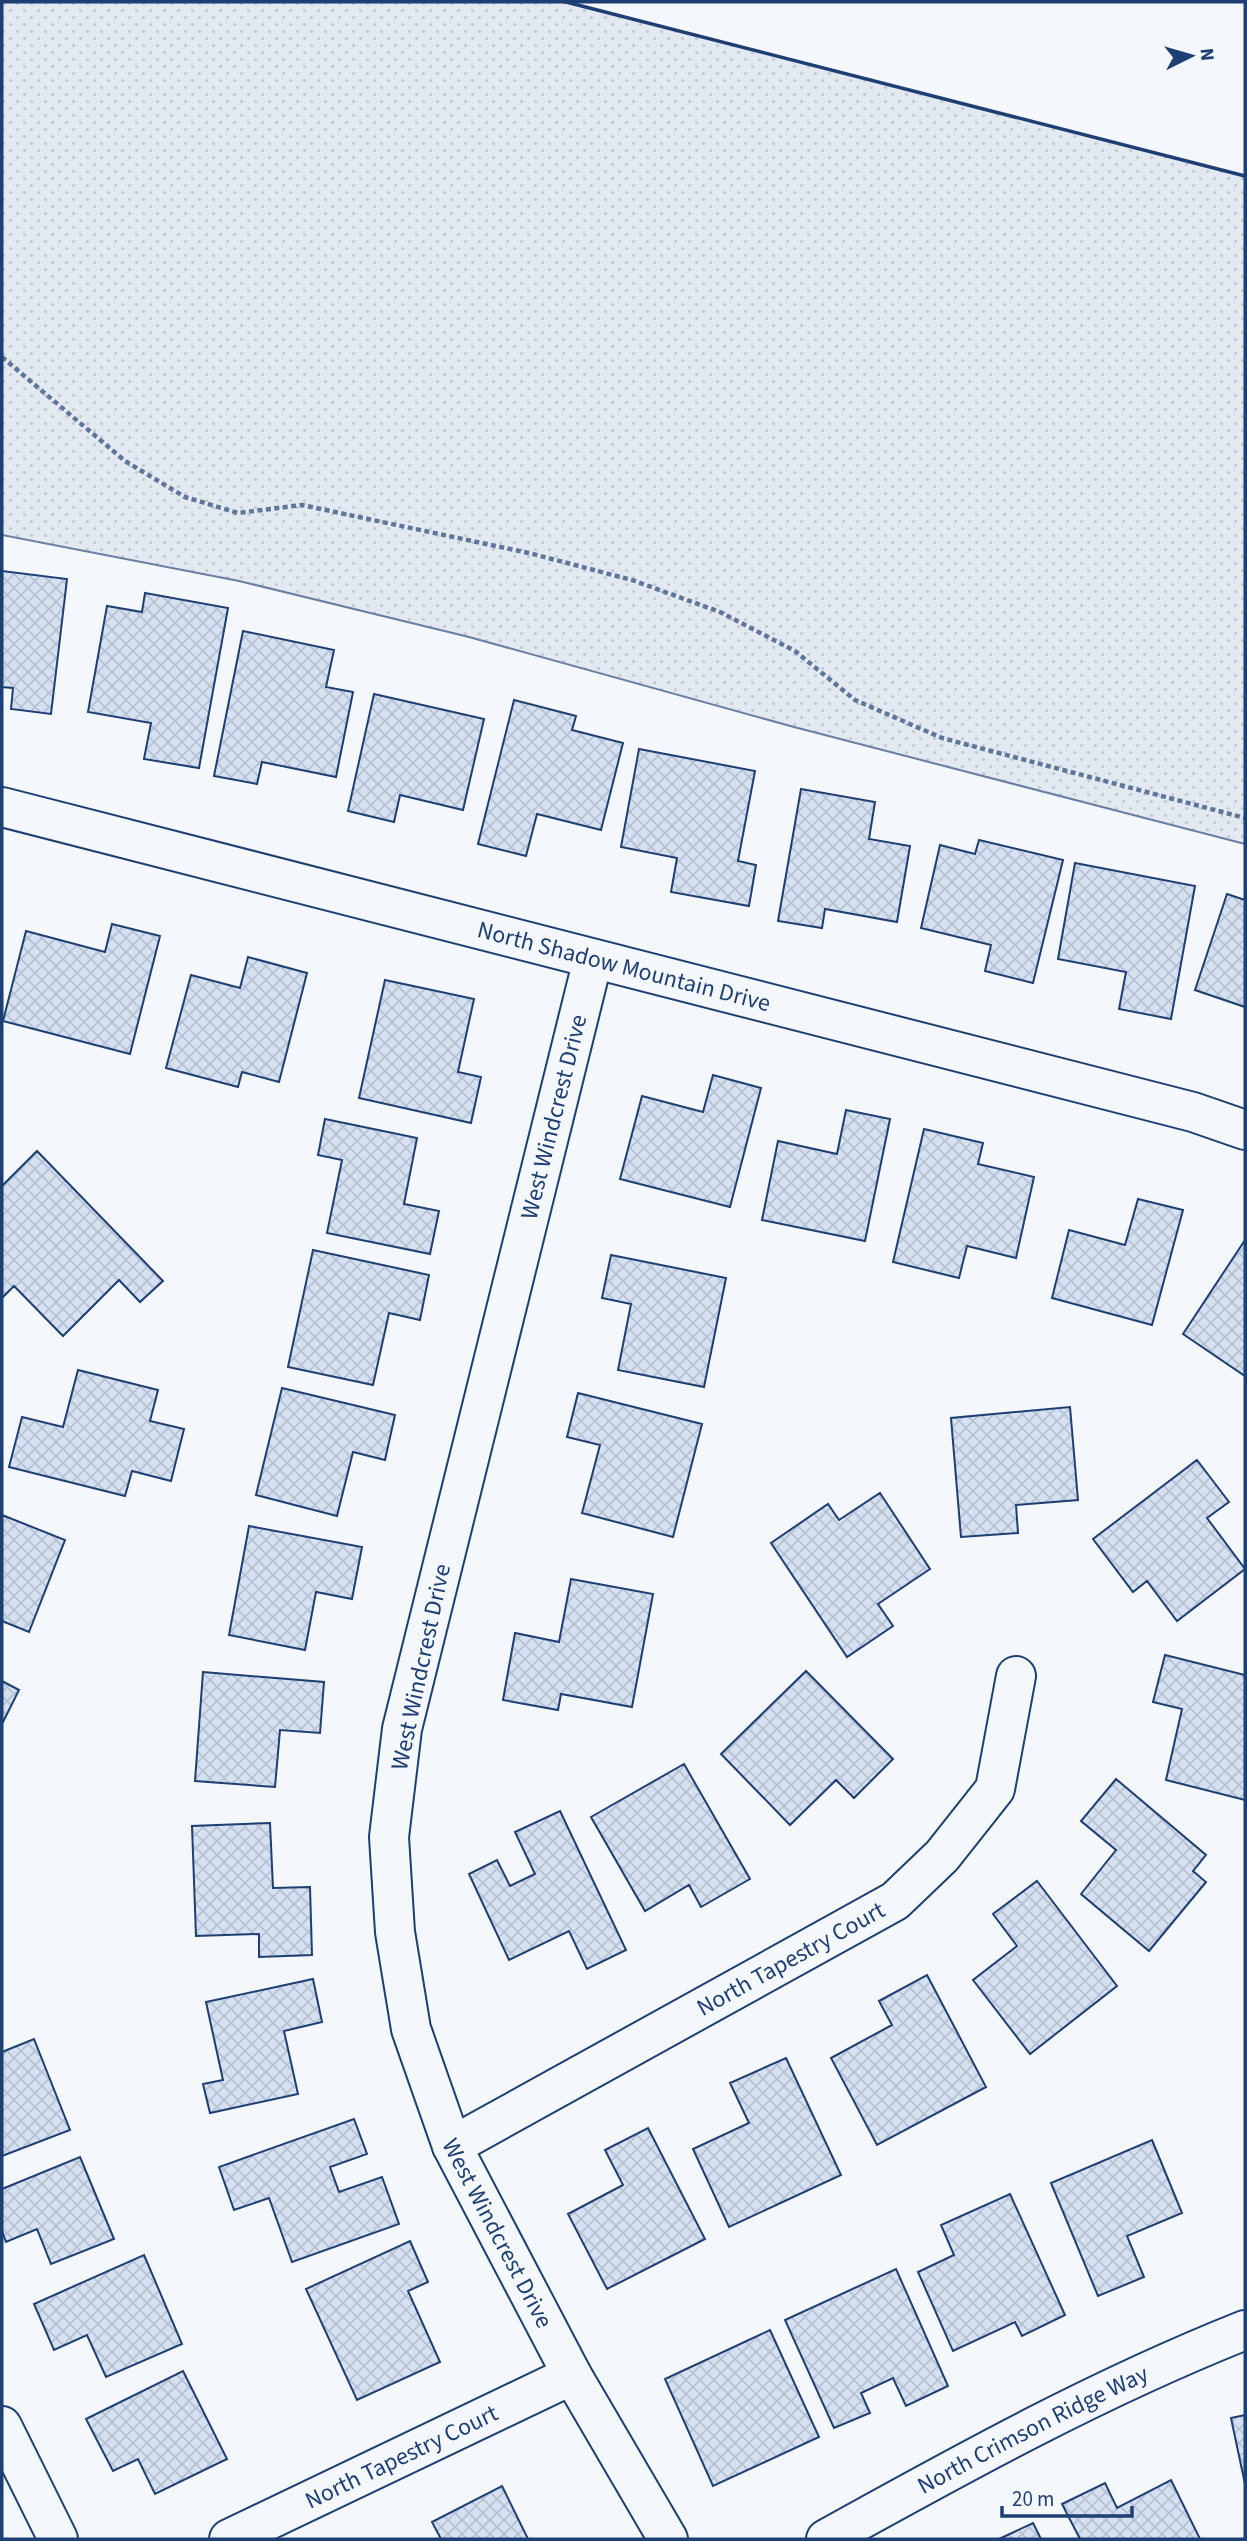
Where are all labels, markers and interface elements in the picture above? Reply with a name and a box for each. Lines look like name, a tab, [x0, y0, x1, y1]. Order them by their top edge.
north arrow	[1156, 21, 1226, 91]
text: N	[1192, 47, 1220, 62]
street label: North Shadow Mountain Drive	[474, 912, 774, 1021]
street label: West Windcrest Drive	[512, 1011, 596, 1223]
street label: West Windcrest Drive	[382, 1561, 460, 1773]
street label: North Tapestry Court	[690, 1893, 891, 2025]
street label: West Windcrest Drive	[433, 2132, 562, 2334]
street label: North Crimson Ridge Way	[911, 2356, 1154, 2503]
street label: North Tapestry Court	[299, 2395, 504, 2518]
scale bar	[1002, 2474, 1132, 2518]
text: 20 m	[1012, 2484, 1054, 2514]

